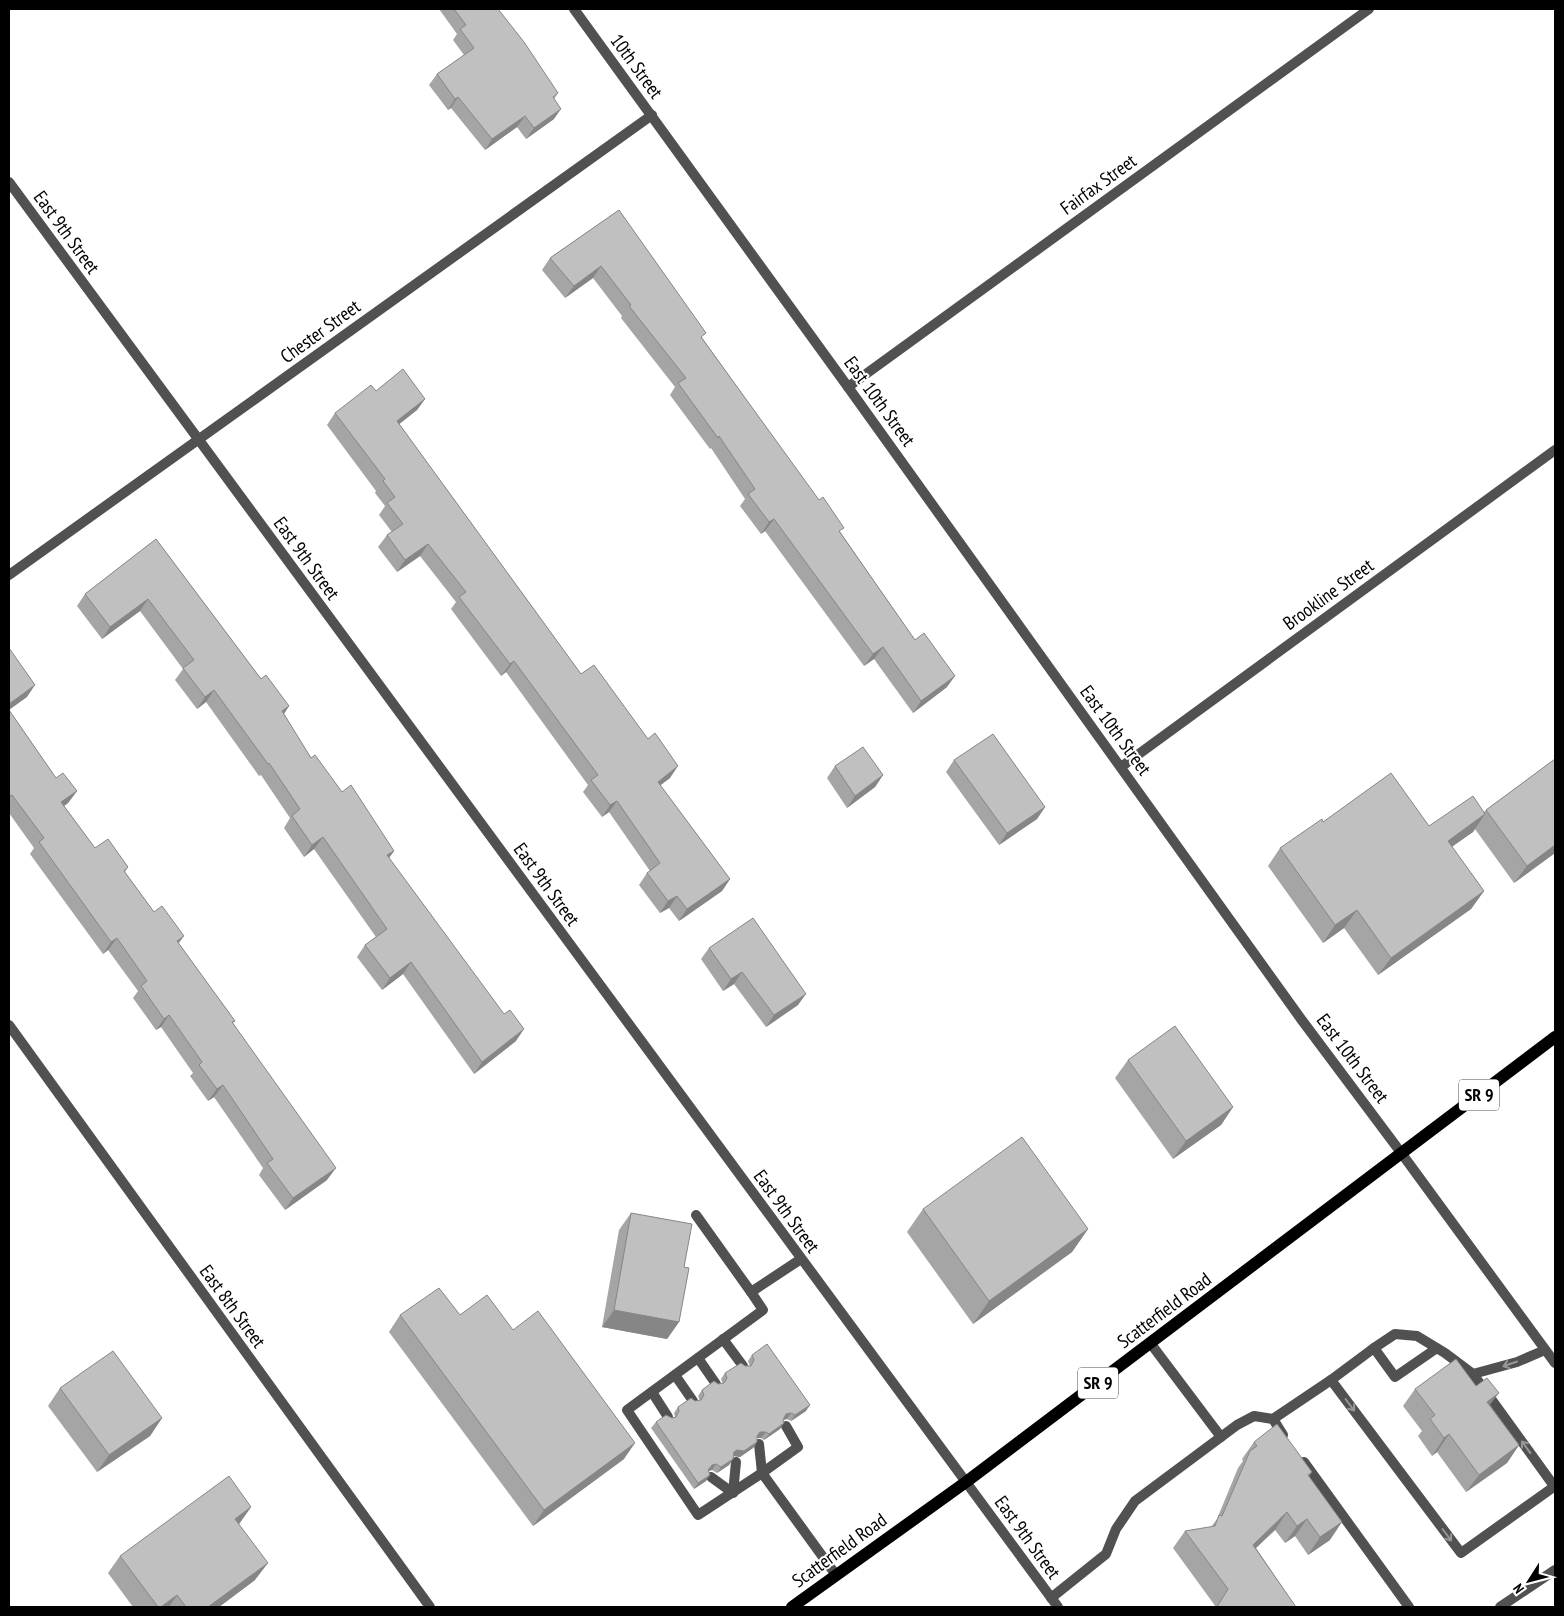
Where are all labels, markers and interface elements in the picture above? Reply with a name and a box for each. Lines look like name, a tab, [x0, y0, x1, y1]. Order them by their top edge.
street label: 10th Street	[606, 29, 669, 104]
street label: Fairfax Street	[1055, 148, 1141, 220]
street label: East 9th Street	[29, 186, 106, 279]
street label: Chester Street	[275, 294, 365, 368]
street label: East 10th Street	[839, 351, 921, 451]
street label: East 9th Street	[269, 512, 346, 605]
street label: Brookline Street	[1278, 553, 1379, 635]
street label: East 10th Street	[1075, 680, 1157, 780]
street label: East 9th Street	[509, 838, 586, 931]
street label: East 10th Street	[1312, 1009, 1395, 1108]
road number: SR 9	[1459, 1080, 1499, 1110]
street label: East 9th Street	[749, 1165, 826, 1258]
street label: East 8th Street	[195, 1260, 272, 1353]
street label: Scatterfield Road	[1112, 1267, 1216, 1353]
one-way arrow	[1503, 1360, 1518, 1369]
road number: SR 9	[1078, 1368, 1118, 1399]
one-way arrow	[1344, 1398, 1355, 1411]
one-way arrow	[1521, 1440, 1531, 1454]
street label: East 9th Street	[990, 1491, 1067, 1584]
street label: Scatterfield Road	[787, 1508, 891, 1592]
one-way arrow	[1442, 1528, 1453, 1541]
north arrow	[1504, 1556, 1554, 1606]
text: N	[1509, 1580, 1528, 1597]

